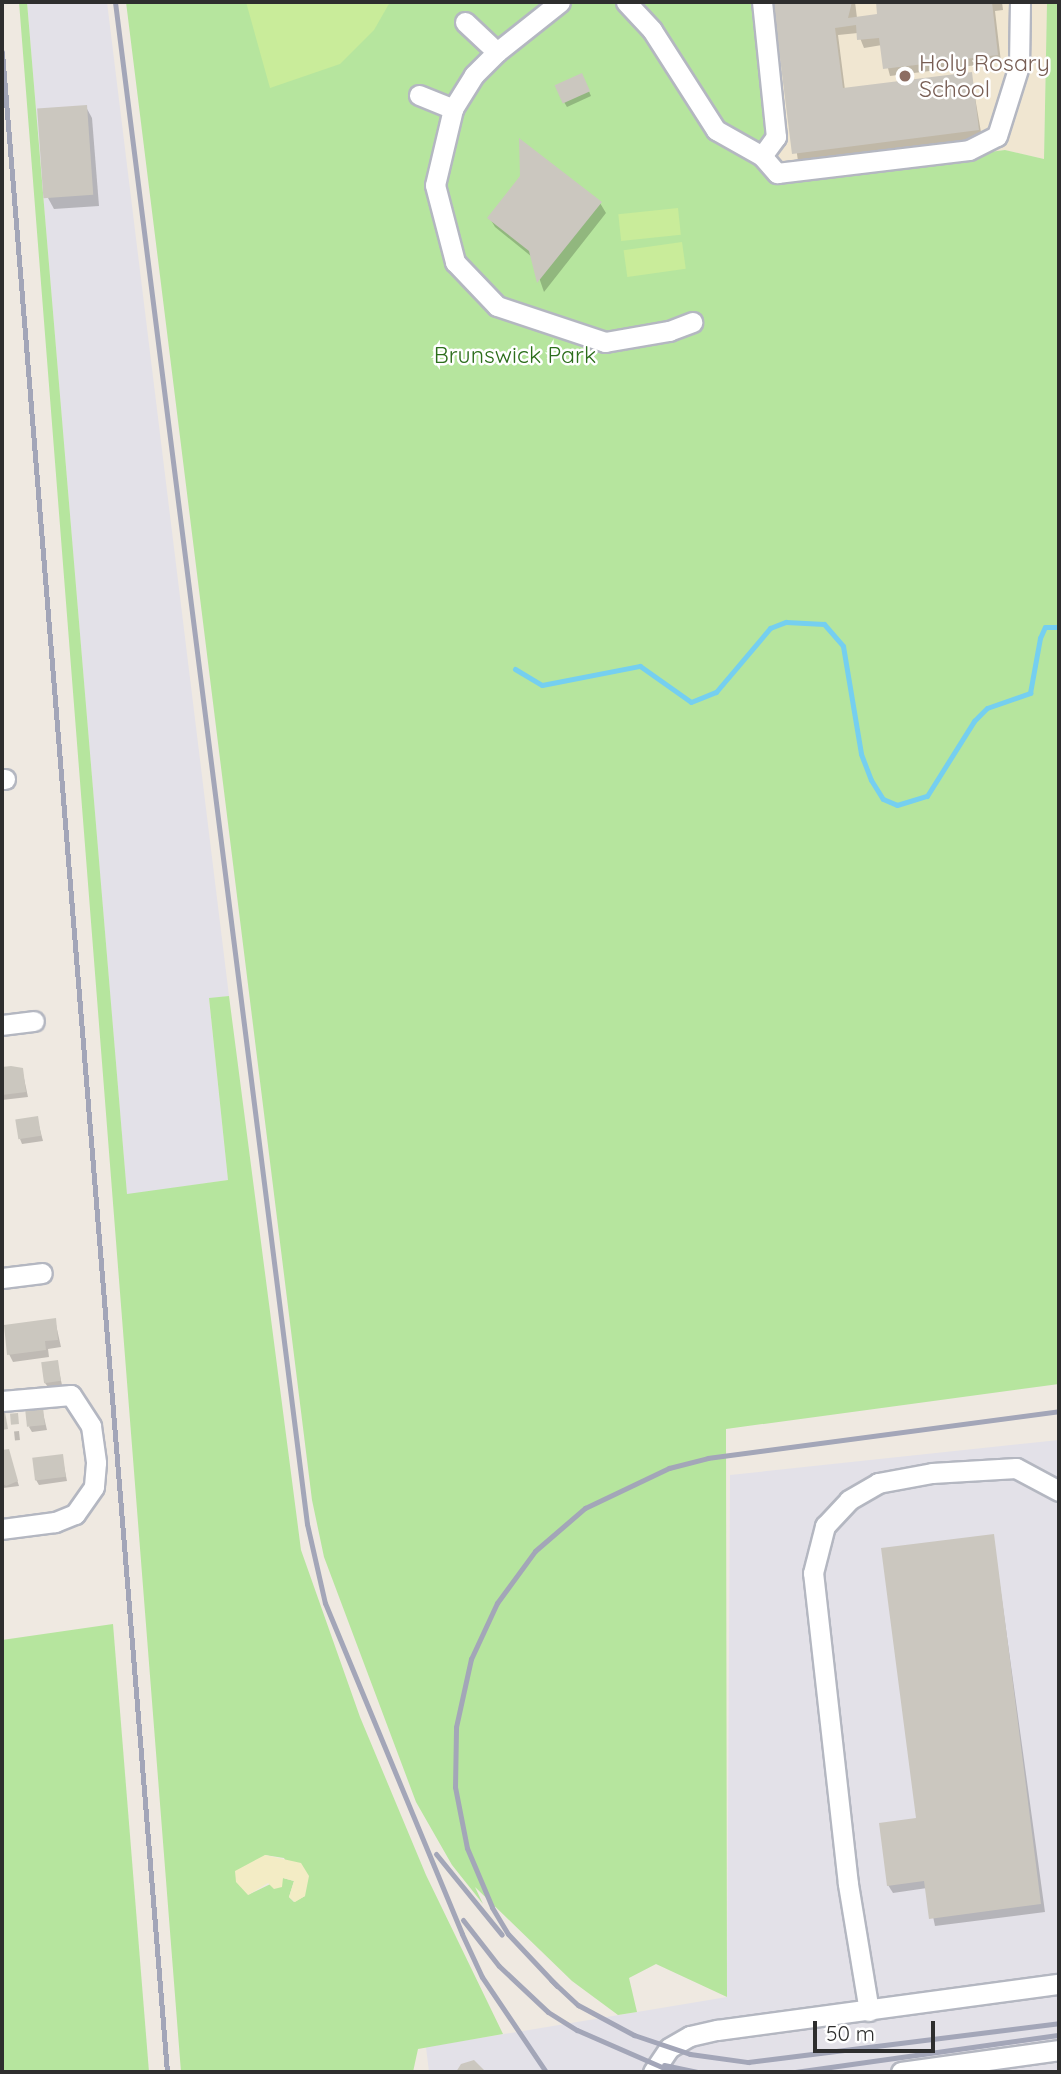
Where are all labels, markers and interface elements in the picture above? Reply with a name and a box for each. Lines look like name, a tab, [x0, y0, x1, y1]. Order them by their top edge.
place label: Holy Rosary School	[919, 49, 1050, 103]
marker: Holy Rosary School	[897, 68, 913, 84]
park label: Brunswick Park	[434, 341, 596, 369]
scale bar	[816, 2008, 939, 2052]
text: 50 m	[826, 2020, 875, 2046]

